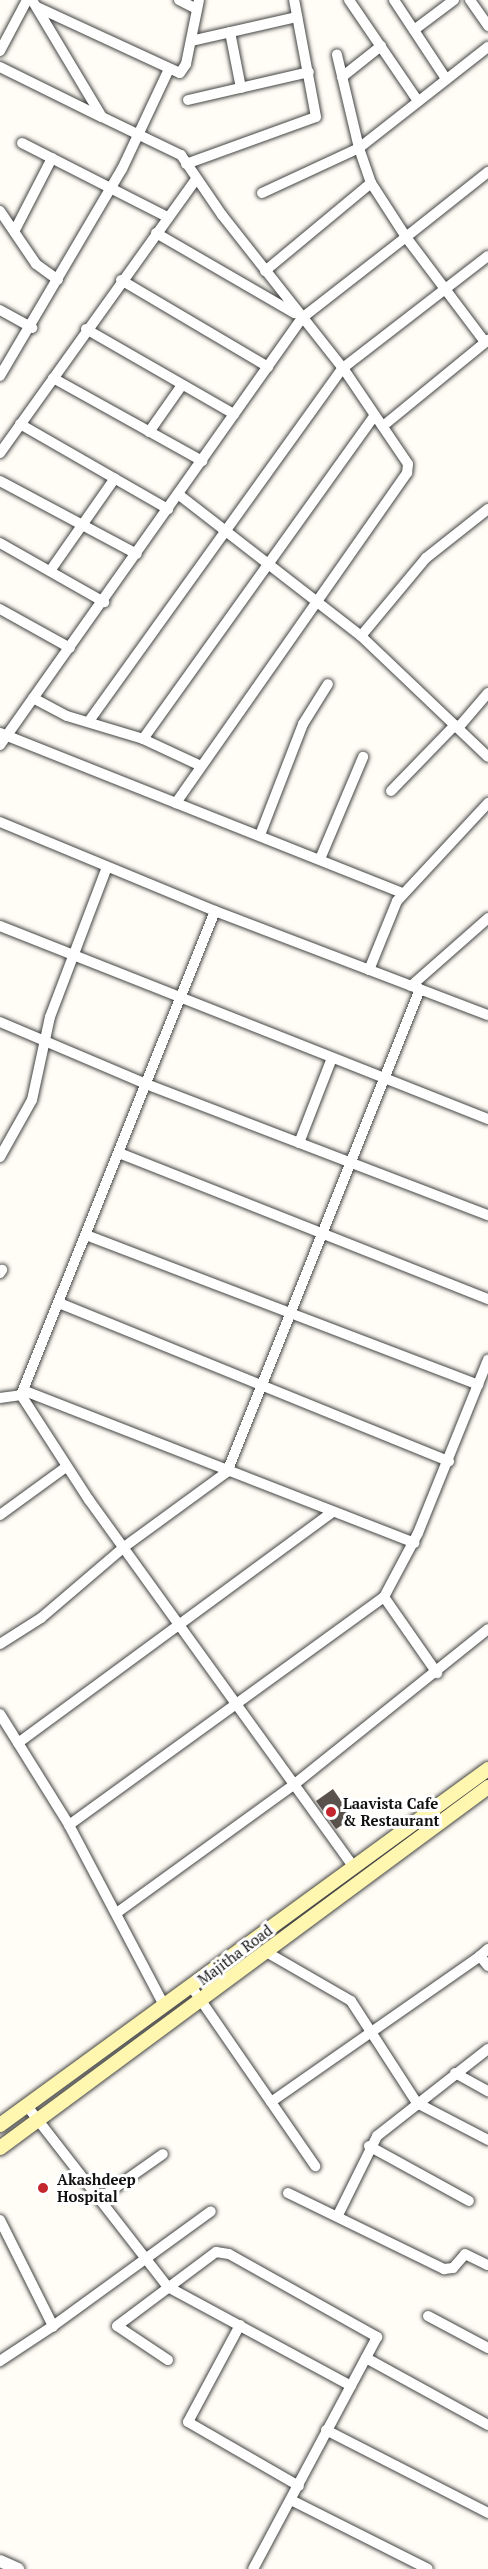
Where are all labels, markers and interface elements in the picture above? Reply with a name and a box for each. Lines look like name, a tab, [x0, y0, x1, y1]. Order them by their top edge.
place label: Laavista Cafe & Restaurant	[343, 1794, 440, 1829]
marker: Laavista Cafe & Restaurant	[324, 1805, 338, 1819]
street label: Majitha Road	[194, 1921, 276, 1989]
place label: Akashdeep Hospital	[57, 2170, 136, 2205]
marker: Akashdeep Hospital	[34, 2179, 52, 2197]

